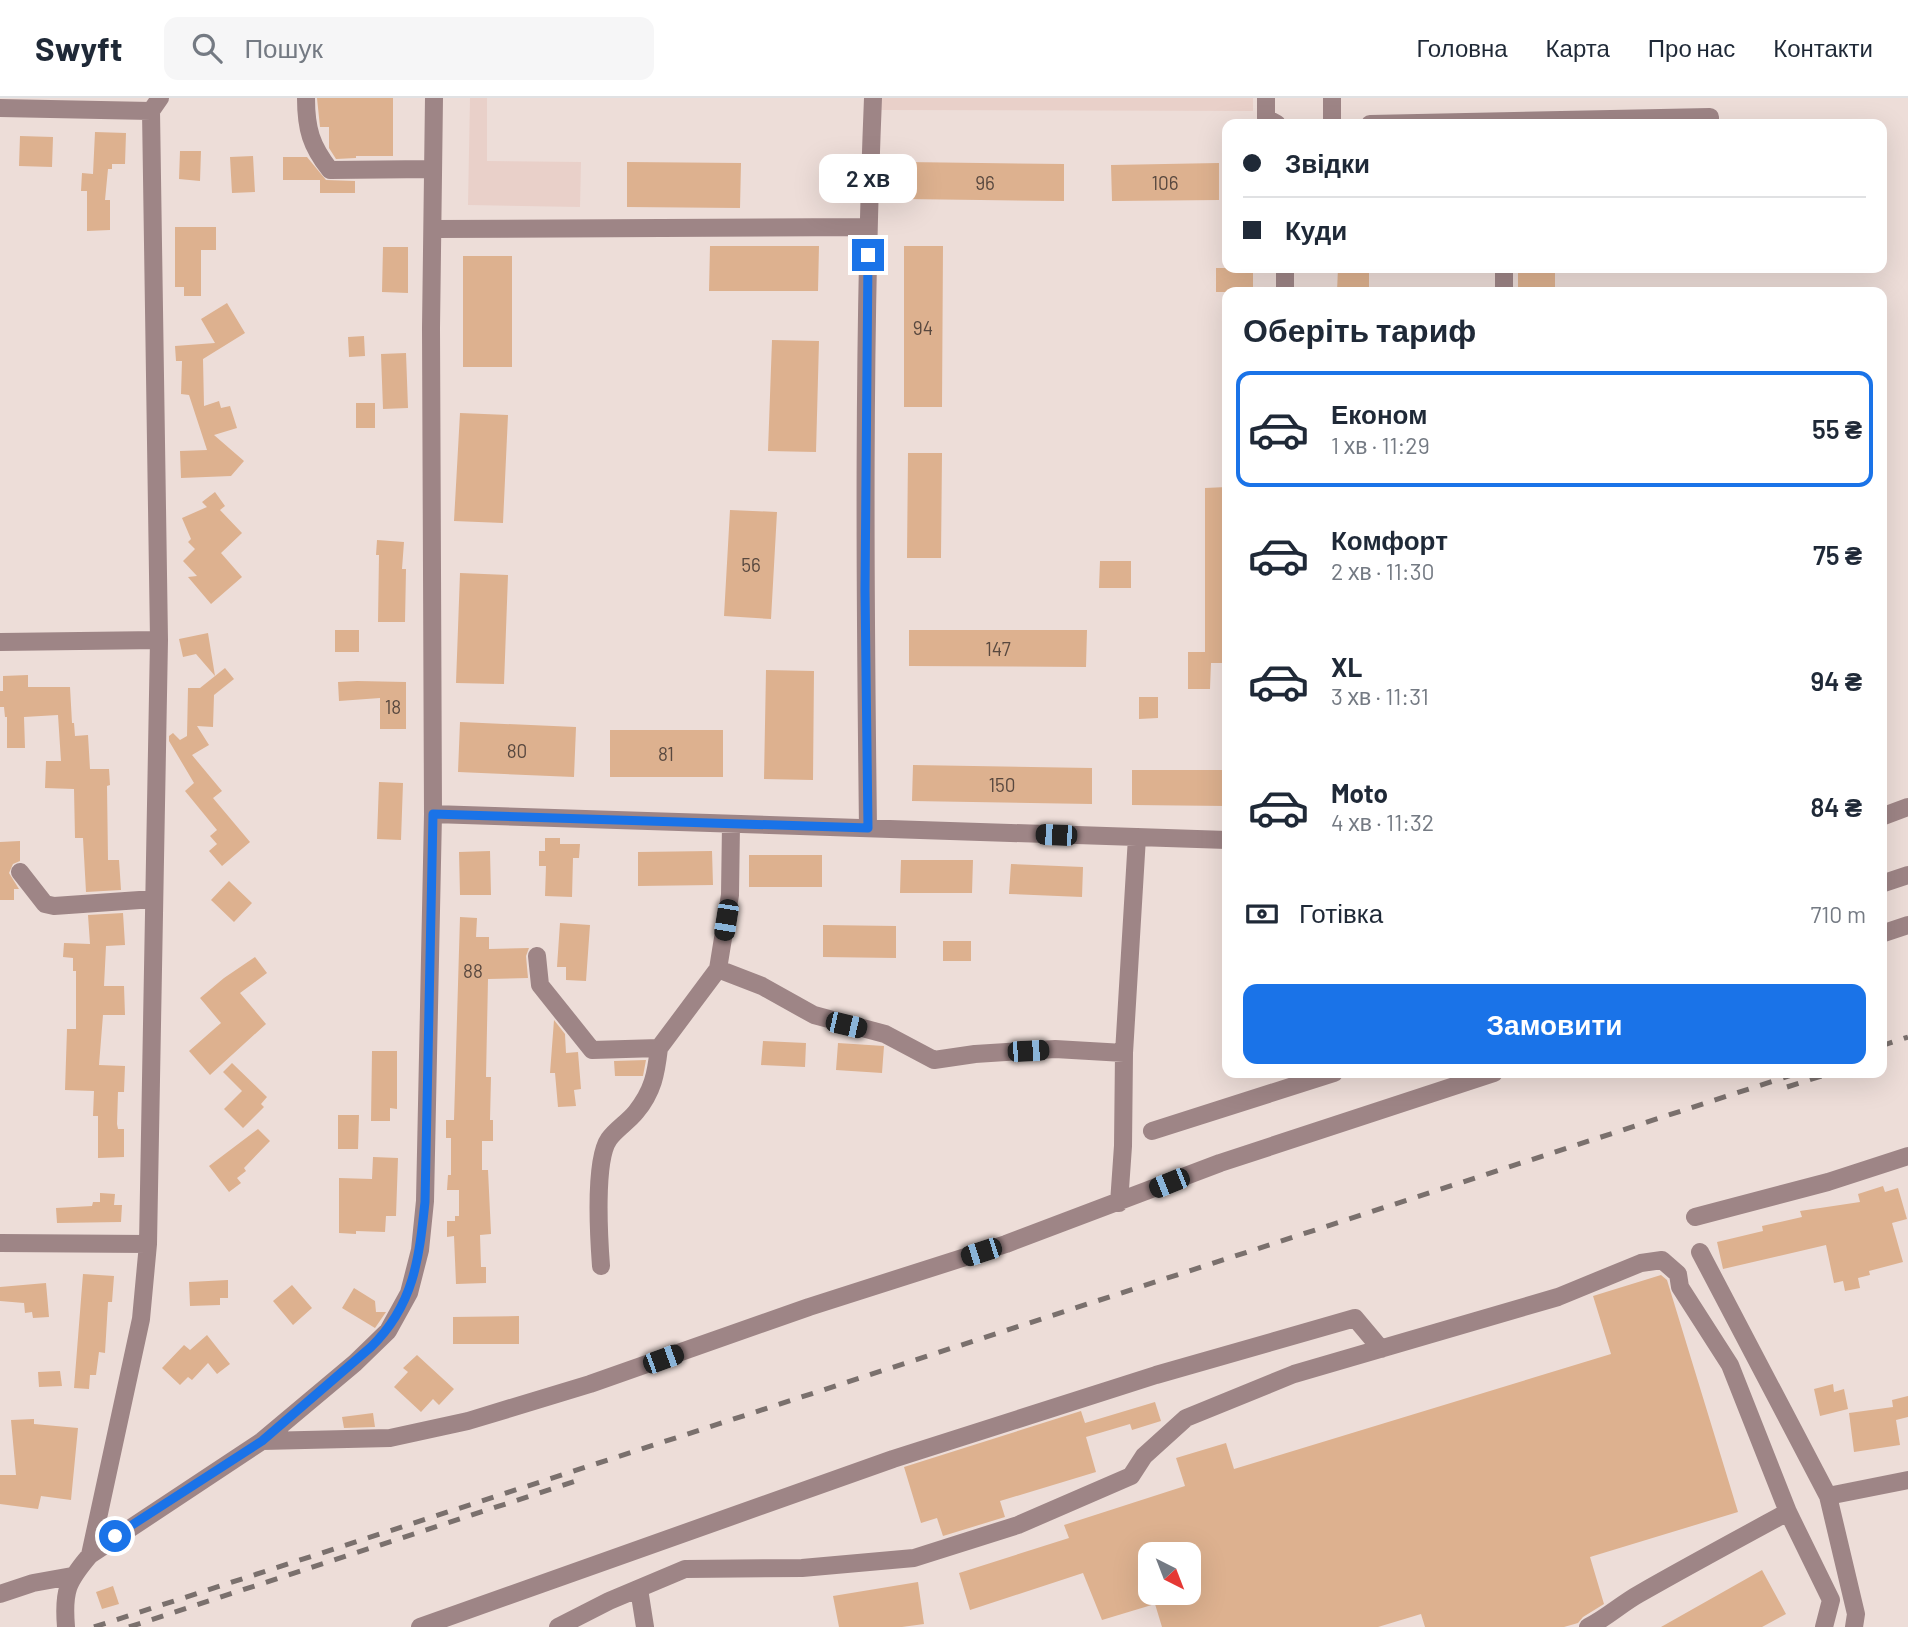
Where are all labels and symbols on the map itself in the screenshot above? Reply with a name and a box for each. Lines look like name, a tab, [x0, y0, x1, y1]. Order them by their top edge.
callout: 2 хв	[819, 153, 917, 202]
house number: 96	[975, 171, 995, 194]
house number: 106	[1151, 171, 1179, 194]
route end	[852, 239, 884, 271]
house number: 94	[913, 316, 933, 339]
house number: 56	[741, 553, 761, 576]
house number: 147	[985, 637, 1011, 660]
house number: 18	[385, 695, 401, 718]
house number: 80	[507, 739, 527, 762]
house number: 81	[658, 742, 674, 765]
house number: 150	[988, 773, 1016, 796]
car	[1035, 824, 1078, 846]
car	[713, 898, 740, 942]
house number: 88	[463, 959, 483, 982]
car	[824, 1010, 869, 1040]
car	[1007, 1039, 1050, 1063]
car	[1146, 1165, 1193, 1201]
car	[958, 1236, 1005, 1268]
car	[640, 1342, 687, 1376]
route start	[99, 1520, 131, 1552]
north arrow	[1138, 1542, 1200, 1605]

